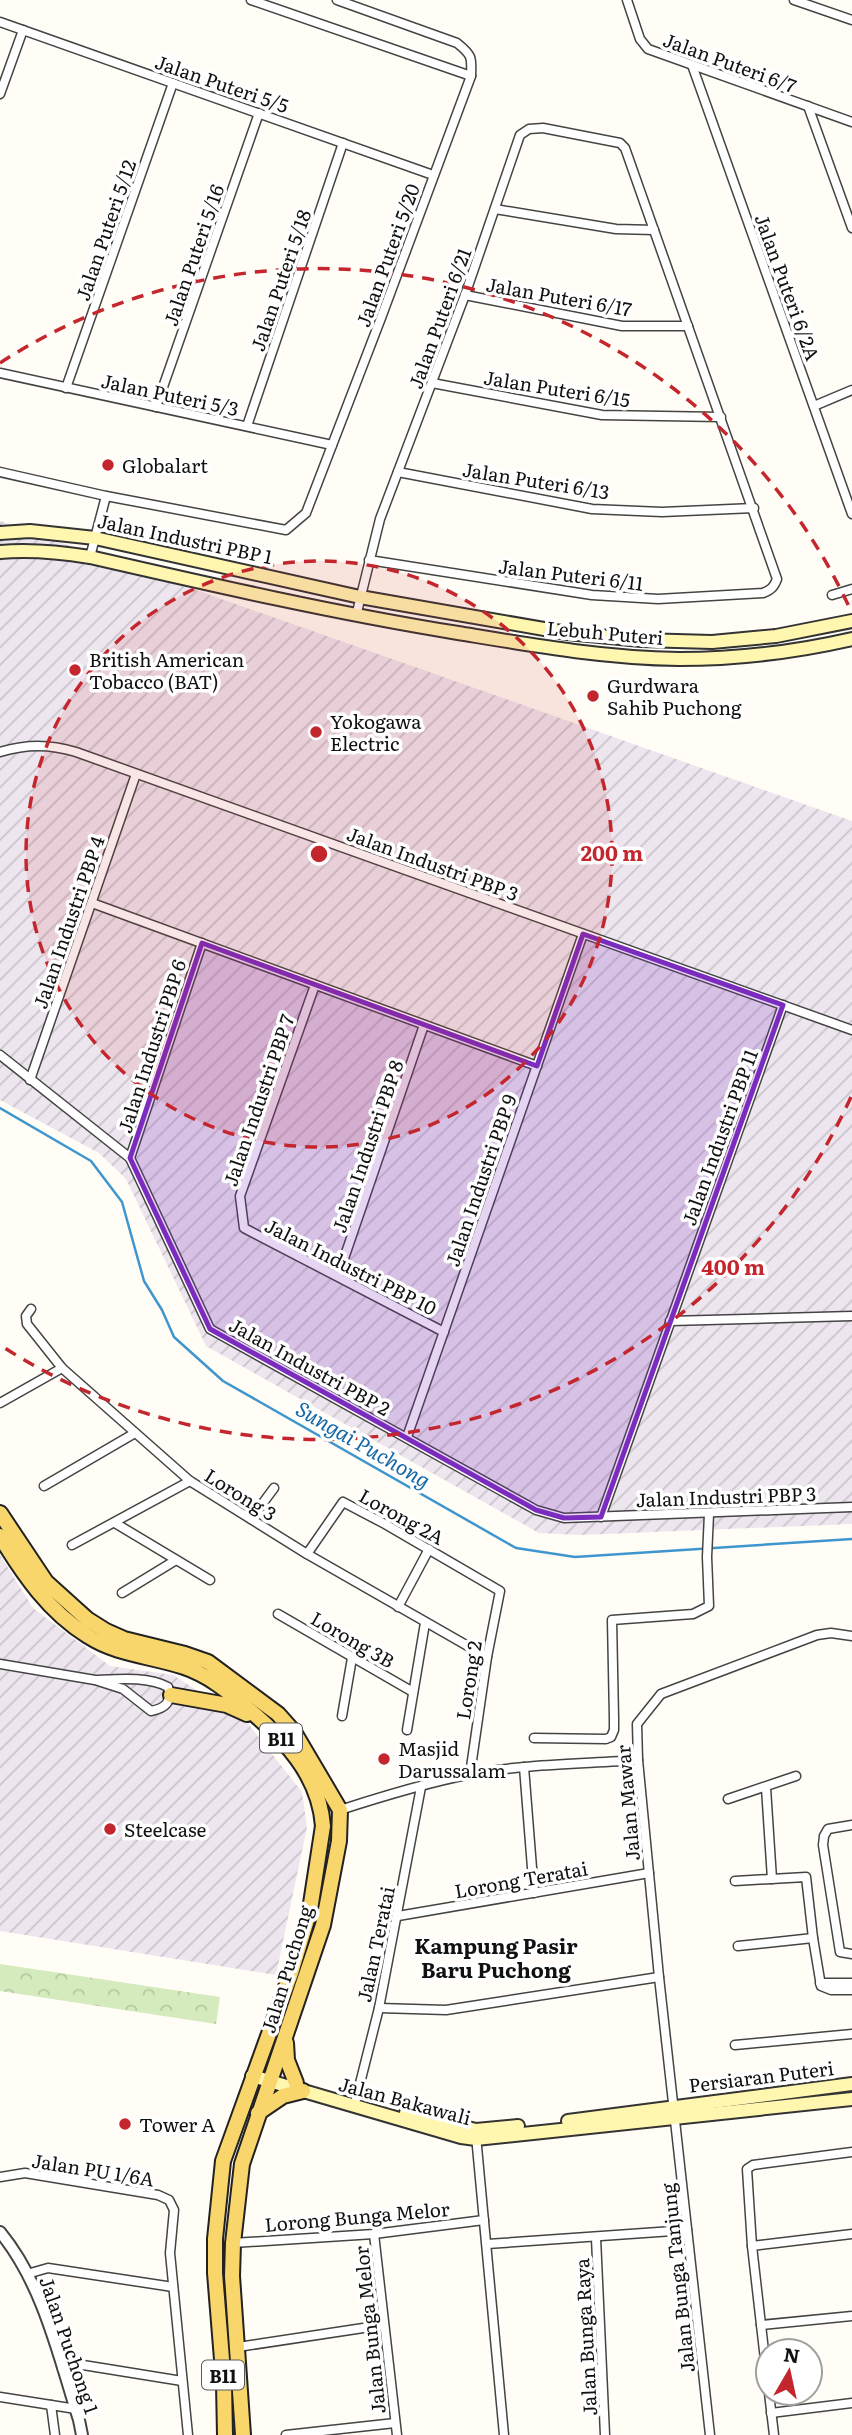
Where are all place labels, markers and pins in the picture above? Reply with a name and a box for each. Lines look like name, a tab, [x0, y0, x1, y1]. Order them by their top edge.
place label: Globalart	[122, 451, 208, 479]
marker: Globalart	[100, 457, 116, 473]
place label: British American Tobacco (BAT)	[89, 645, 244, 695]
marker: British American Tobacco (BAT)	[67, 662, 83, 678]
place label: Gurdwara Sahib Puchong	[607, 671, 742, 721]
marker: Gurdwara Sahib Puchong	[585, 688, 601, 704]
place label: Yokogawa Electric	[330, 707, 422, 757]
marker: Yokogawa Electric	[308, 724, 324, 740]
centre of rings	[307, 842, 331, 866]
place label: Masjid Darussalam	[398, 1734, 506, 1784]
marker: Masjid Darussalam	[376, 1751, 392, 1767]
place label: Steelcase	[124, 1815, 206, 1843]
marker: Steelcase	[102, 1821, 118, 1837]
place label: Tower A	[139, 2110, 215, 2138]
marker: Tower A	[117, 2116, 133, 2132]

